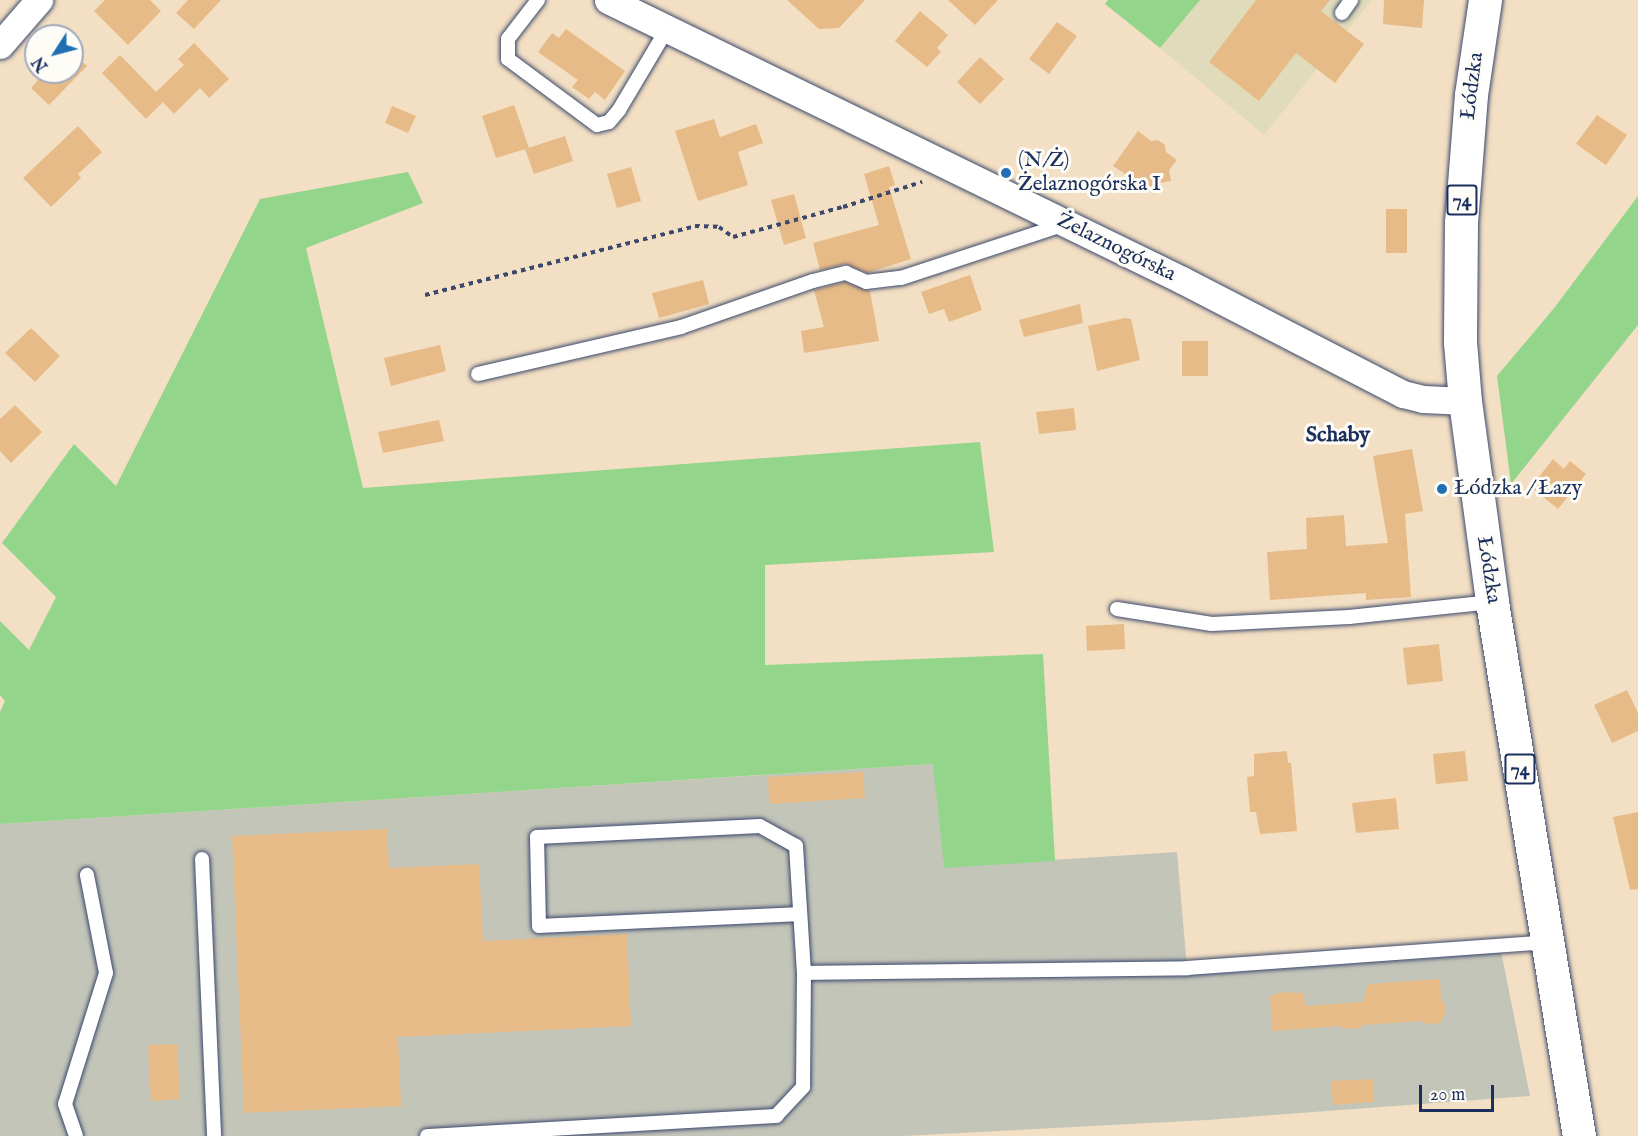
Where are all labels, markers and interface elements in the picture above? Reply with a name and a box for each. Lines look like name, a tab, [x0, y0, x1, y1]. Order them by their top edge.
north arrow	[24, 24, 84, 84]
street label: Łódzka	[1456, 51, 1490, 121]
text: N	[29, 52, 53, 75]
place label: (N/Ż) Żelaznogórska I	[1018, 148, 1161, 198]
marker: (N/Ż) Żelaznogórska I	[999, 166, 1013, 180]
road number: 74	[1446, 183, 1478, 217]
street label: Żelaznogórska	[1052, 208, 1180, 288]
district label: Schaby	[1306, 423, 1370, 449]
place label: Łódzka / Łazy	[1454, 476, 1582, 502]
marker: Łódzka / Łazy	[1435, 482, 1449, 496]
street label: Łódzka	[1470, 535, 1506, 605]
road number: 74	[1504, 752, 1537, 786]
scale bar	[1422, 1073, 1497, 1111]
text: 20 m	[1430, 1084, 1465, 1107]

